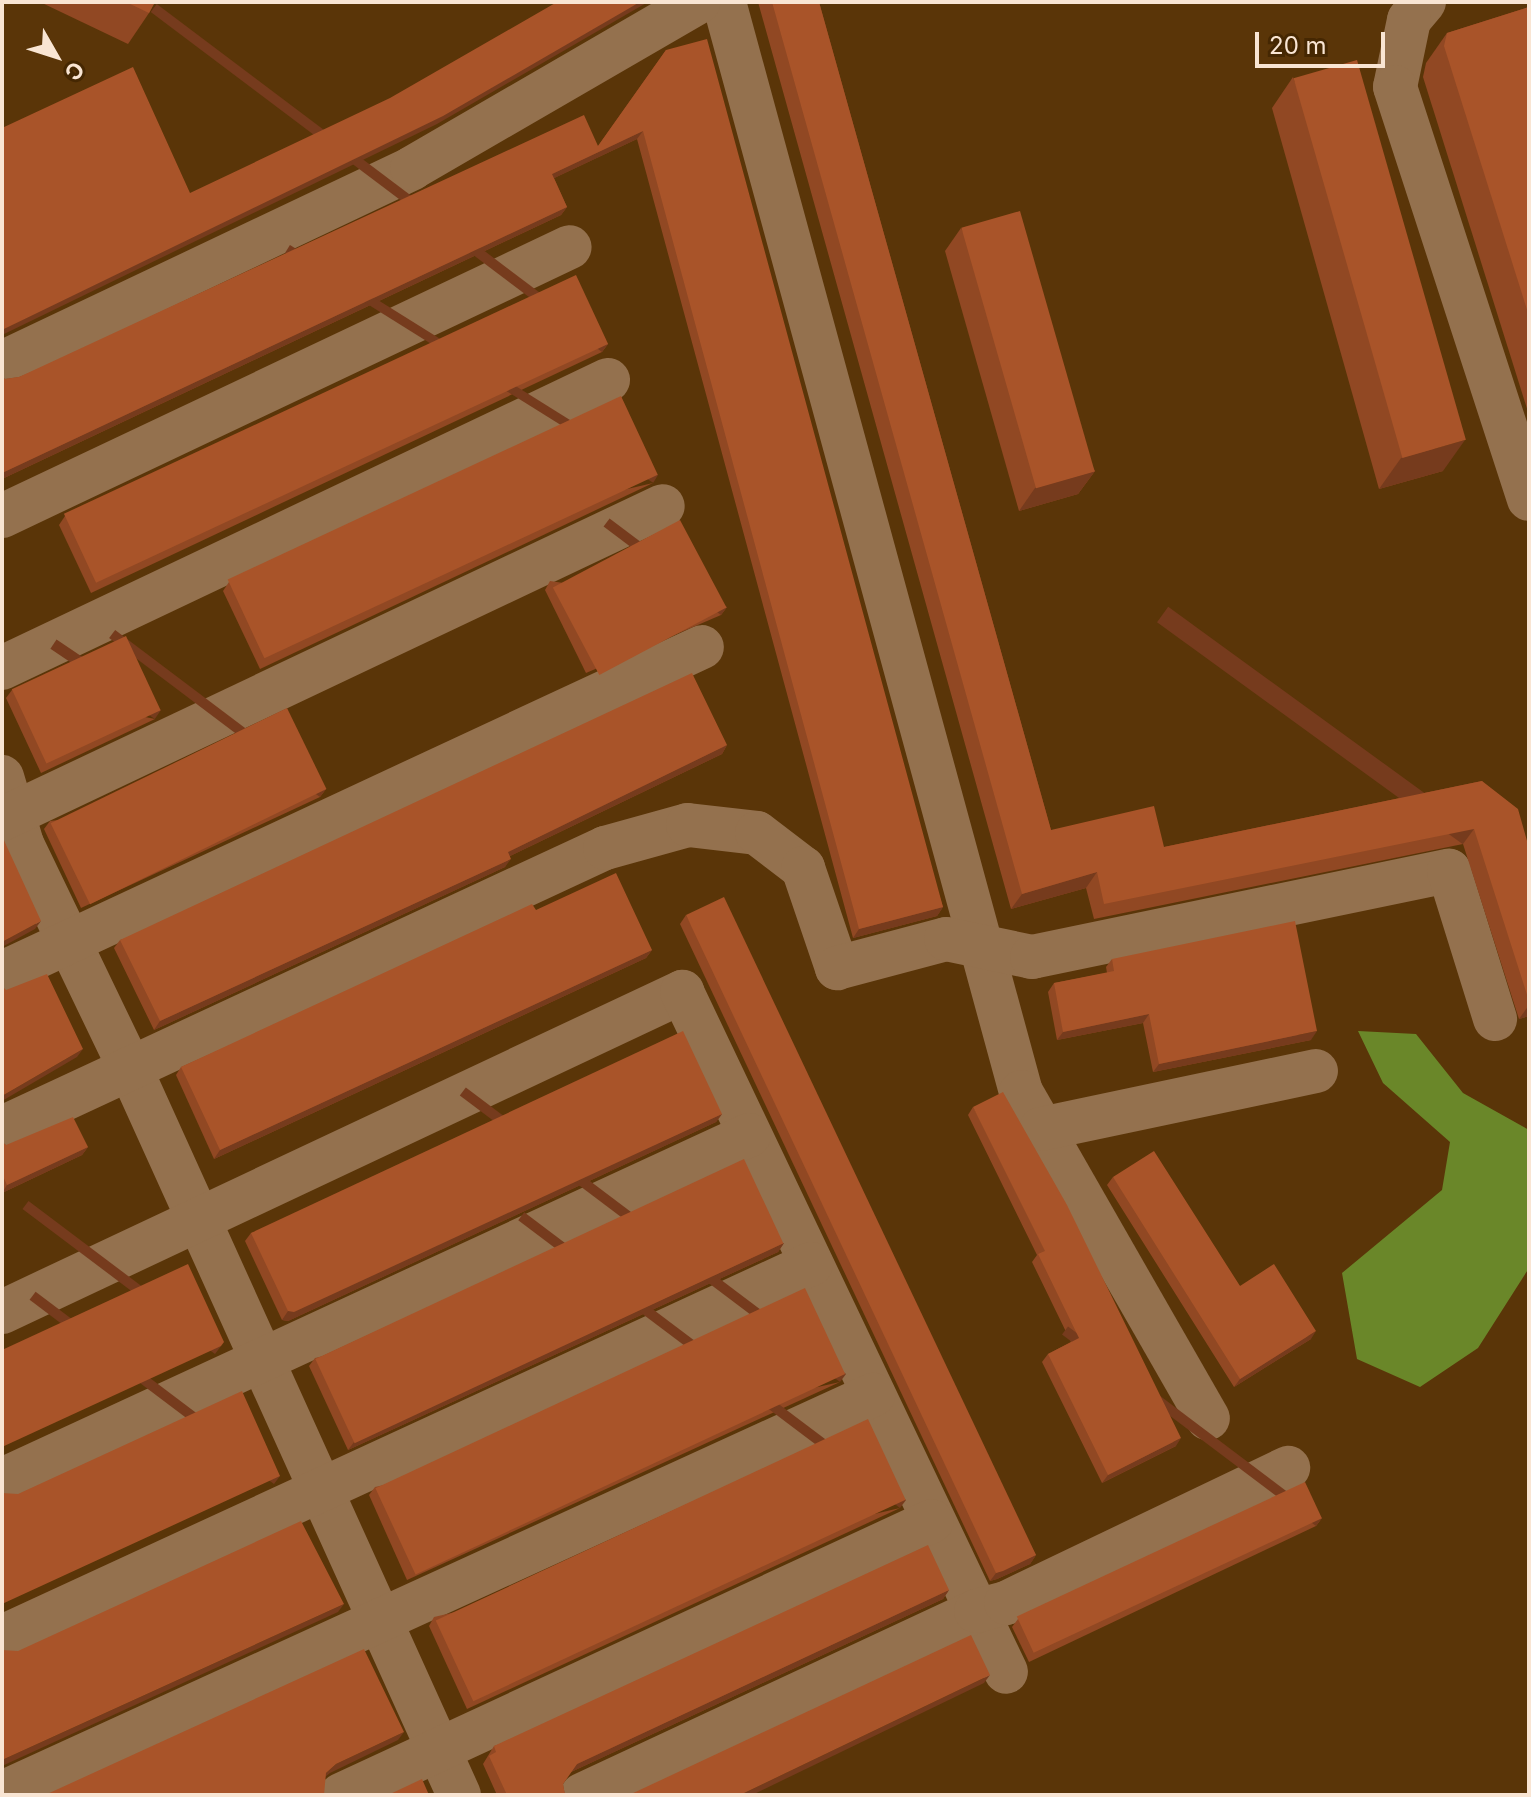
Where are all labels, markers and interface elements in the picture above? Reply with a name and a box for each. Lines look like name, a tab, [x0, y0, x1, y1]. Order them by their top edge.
north arrow	[16, 16, 96, 96]
scale bar	[1259, 16, 1389, 66]
text: 20 m	[1269, 31, 1327, 60]
text: С	[59, 57, 90, 86]

